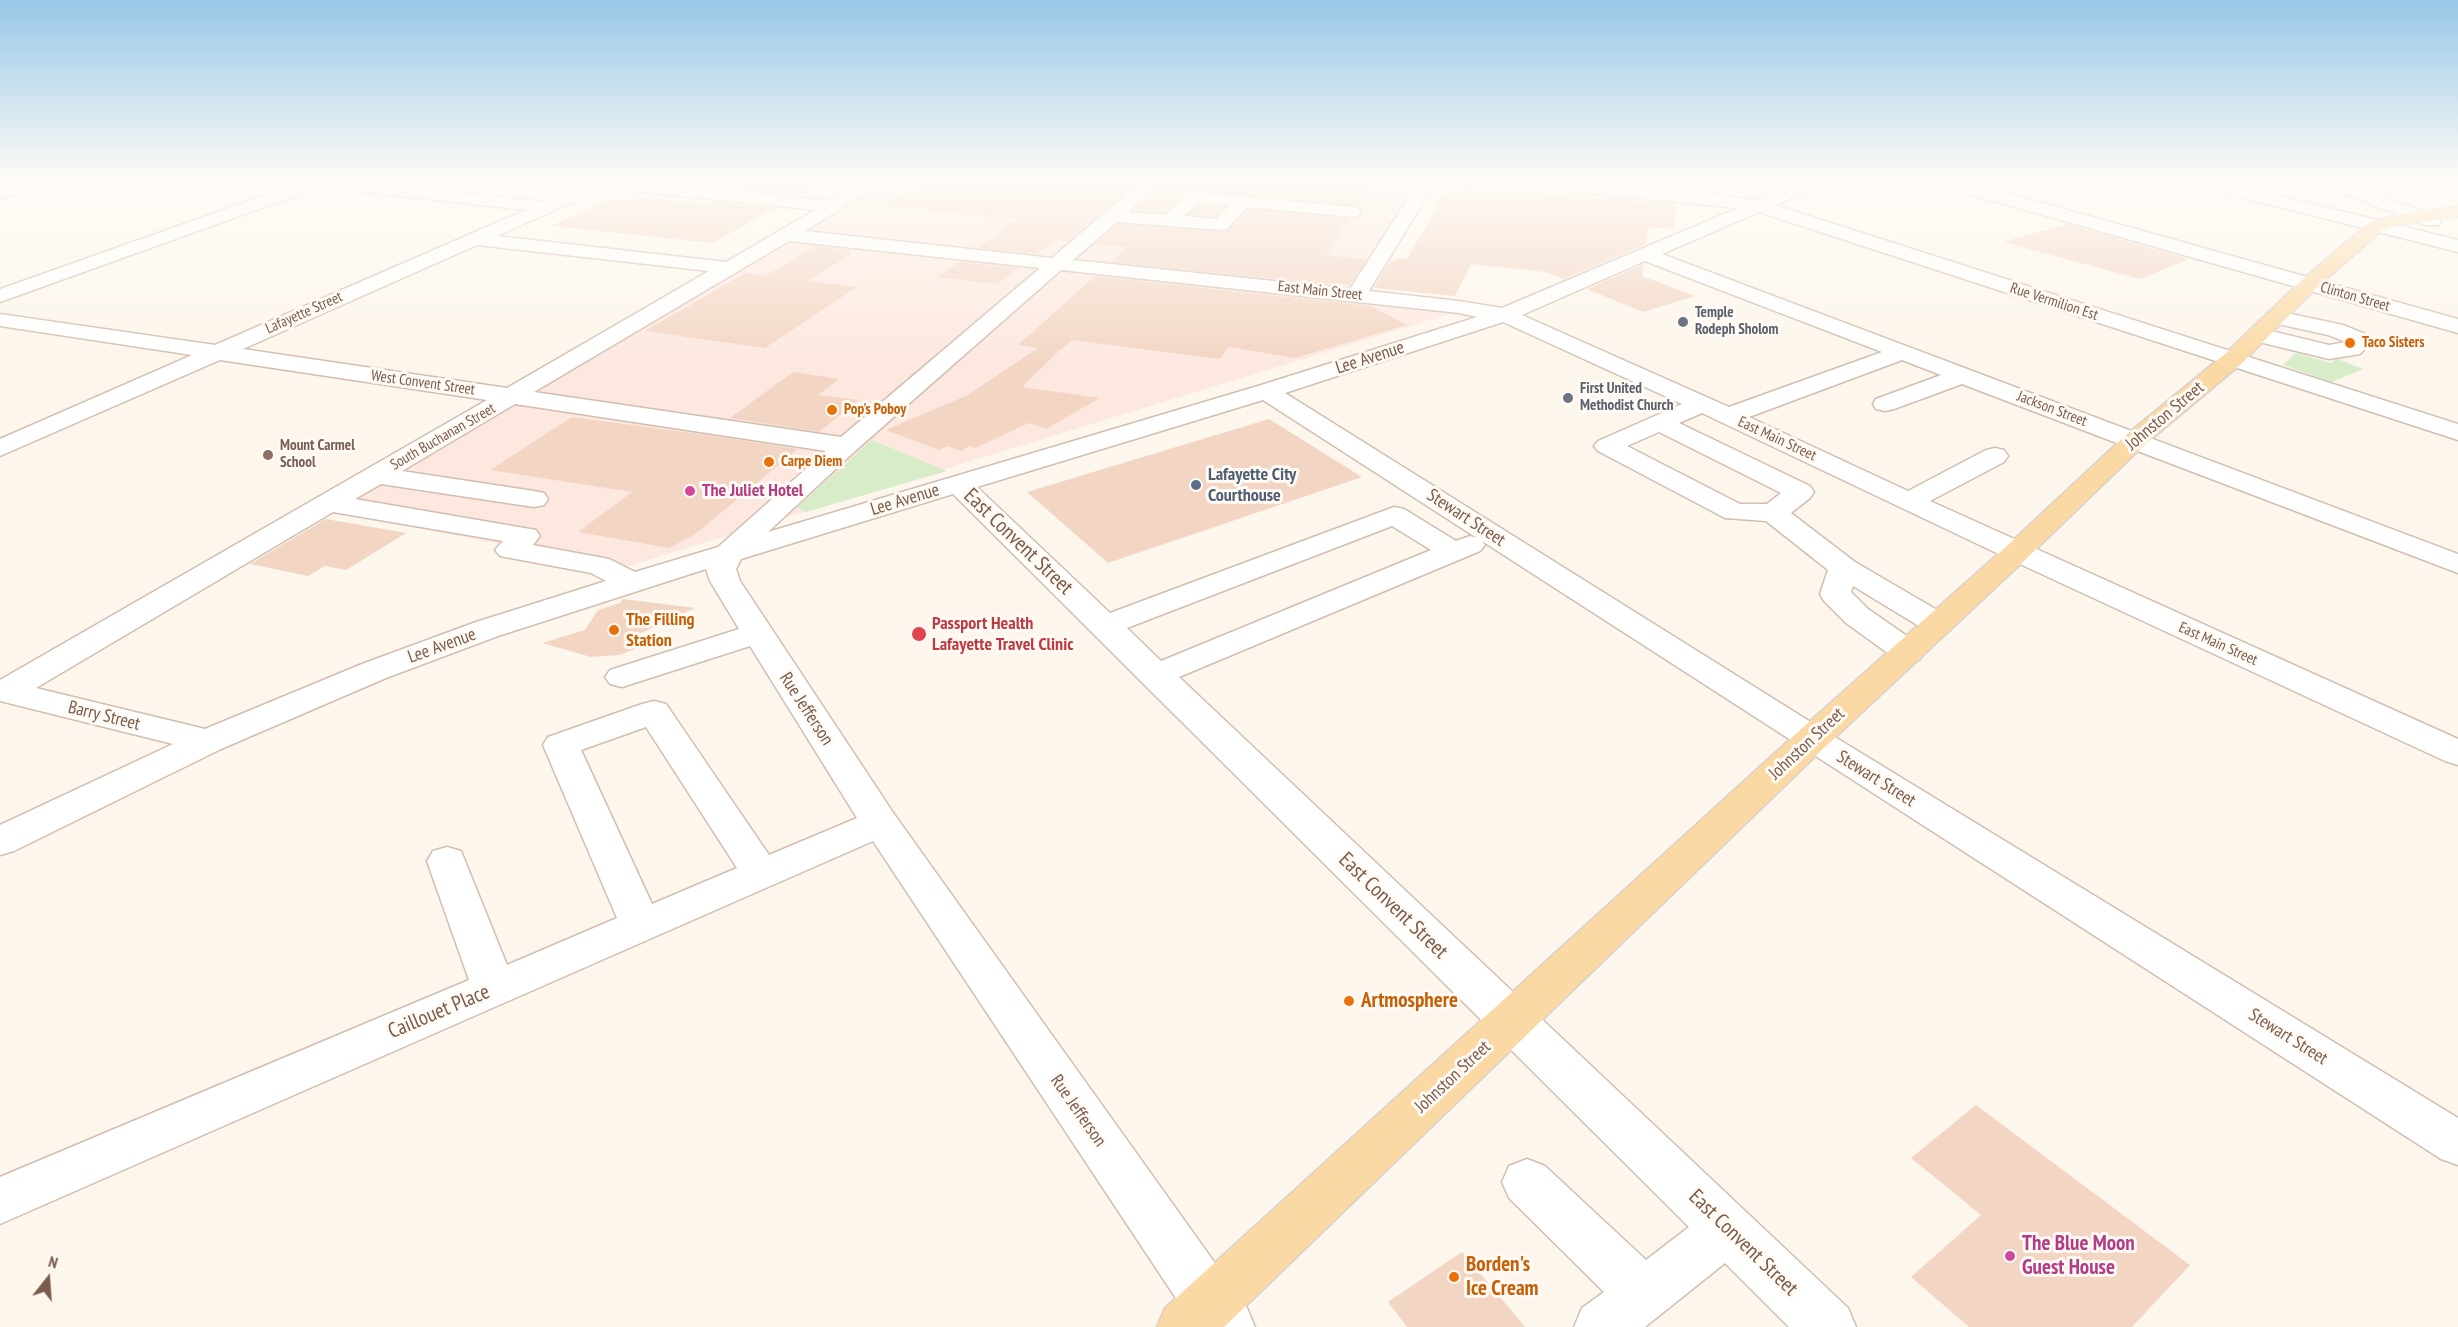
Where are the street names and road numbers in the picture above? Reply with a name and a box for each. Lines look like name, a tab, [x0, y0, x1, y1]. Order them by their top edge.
street label: East Main Street	[1277, 278, 1363, 304]
street label: Clinton Street	[2318, 278, 2392, 316]
street label: Rue Vermilion Est	[2008, 279, 2100, 325]
street label: Lafayette Street	[263, 288, 345, 338]
street label: Lee Avenue	[1333, 337, 1407, 379]
street label: West Convent Street	[370, 367, 476, 399]
street label: Johnston Street	[2121, 377, 2209, 455]
street label: Jackson Street	[2015, 387, 2089, 431]
street label: South Buchanan Street	[387, 400, 499, 474]
street label: East Main Street	[1735, 413, 1819, 465]
street label: Lee Avenue	[868, 479, 942, 521]
street label: East Convent Street	[958, 484, 1078, 600]
street label: Stewart Street	[1423, 485, 1509, 551]
street label: East Main Street	[2176, 619, 2260, 669]
street label: Lee Avenue	[405, 624, 479, 668]
street label: Rue Jefferson	[774, 668, 838, 750]
street label: Barry Street	[66, 697, 142, 735]
street label: Johnston Street	[1765, 704, 1849, 784]
street label: Stewart Street	[1833, 746, 1919, 812]
street label: East Convent Street	[1333, 848, 1453, 964]
street label: Caillouet Place	[384, 979, 494, 1045]
street label: Stewart Street	[2245, 1004, 2331, 1070]
street label: Johnston Street	[1411, 1037, 1495, 1117]
street label: Rue Jefferson	[1045, 1071, 1111, 1151]
street label: East Convent Street	[1683, 1185, 1803, 1301]

